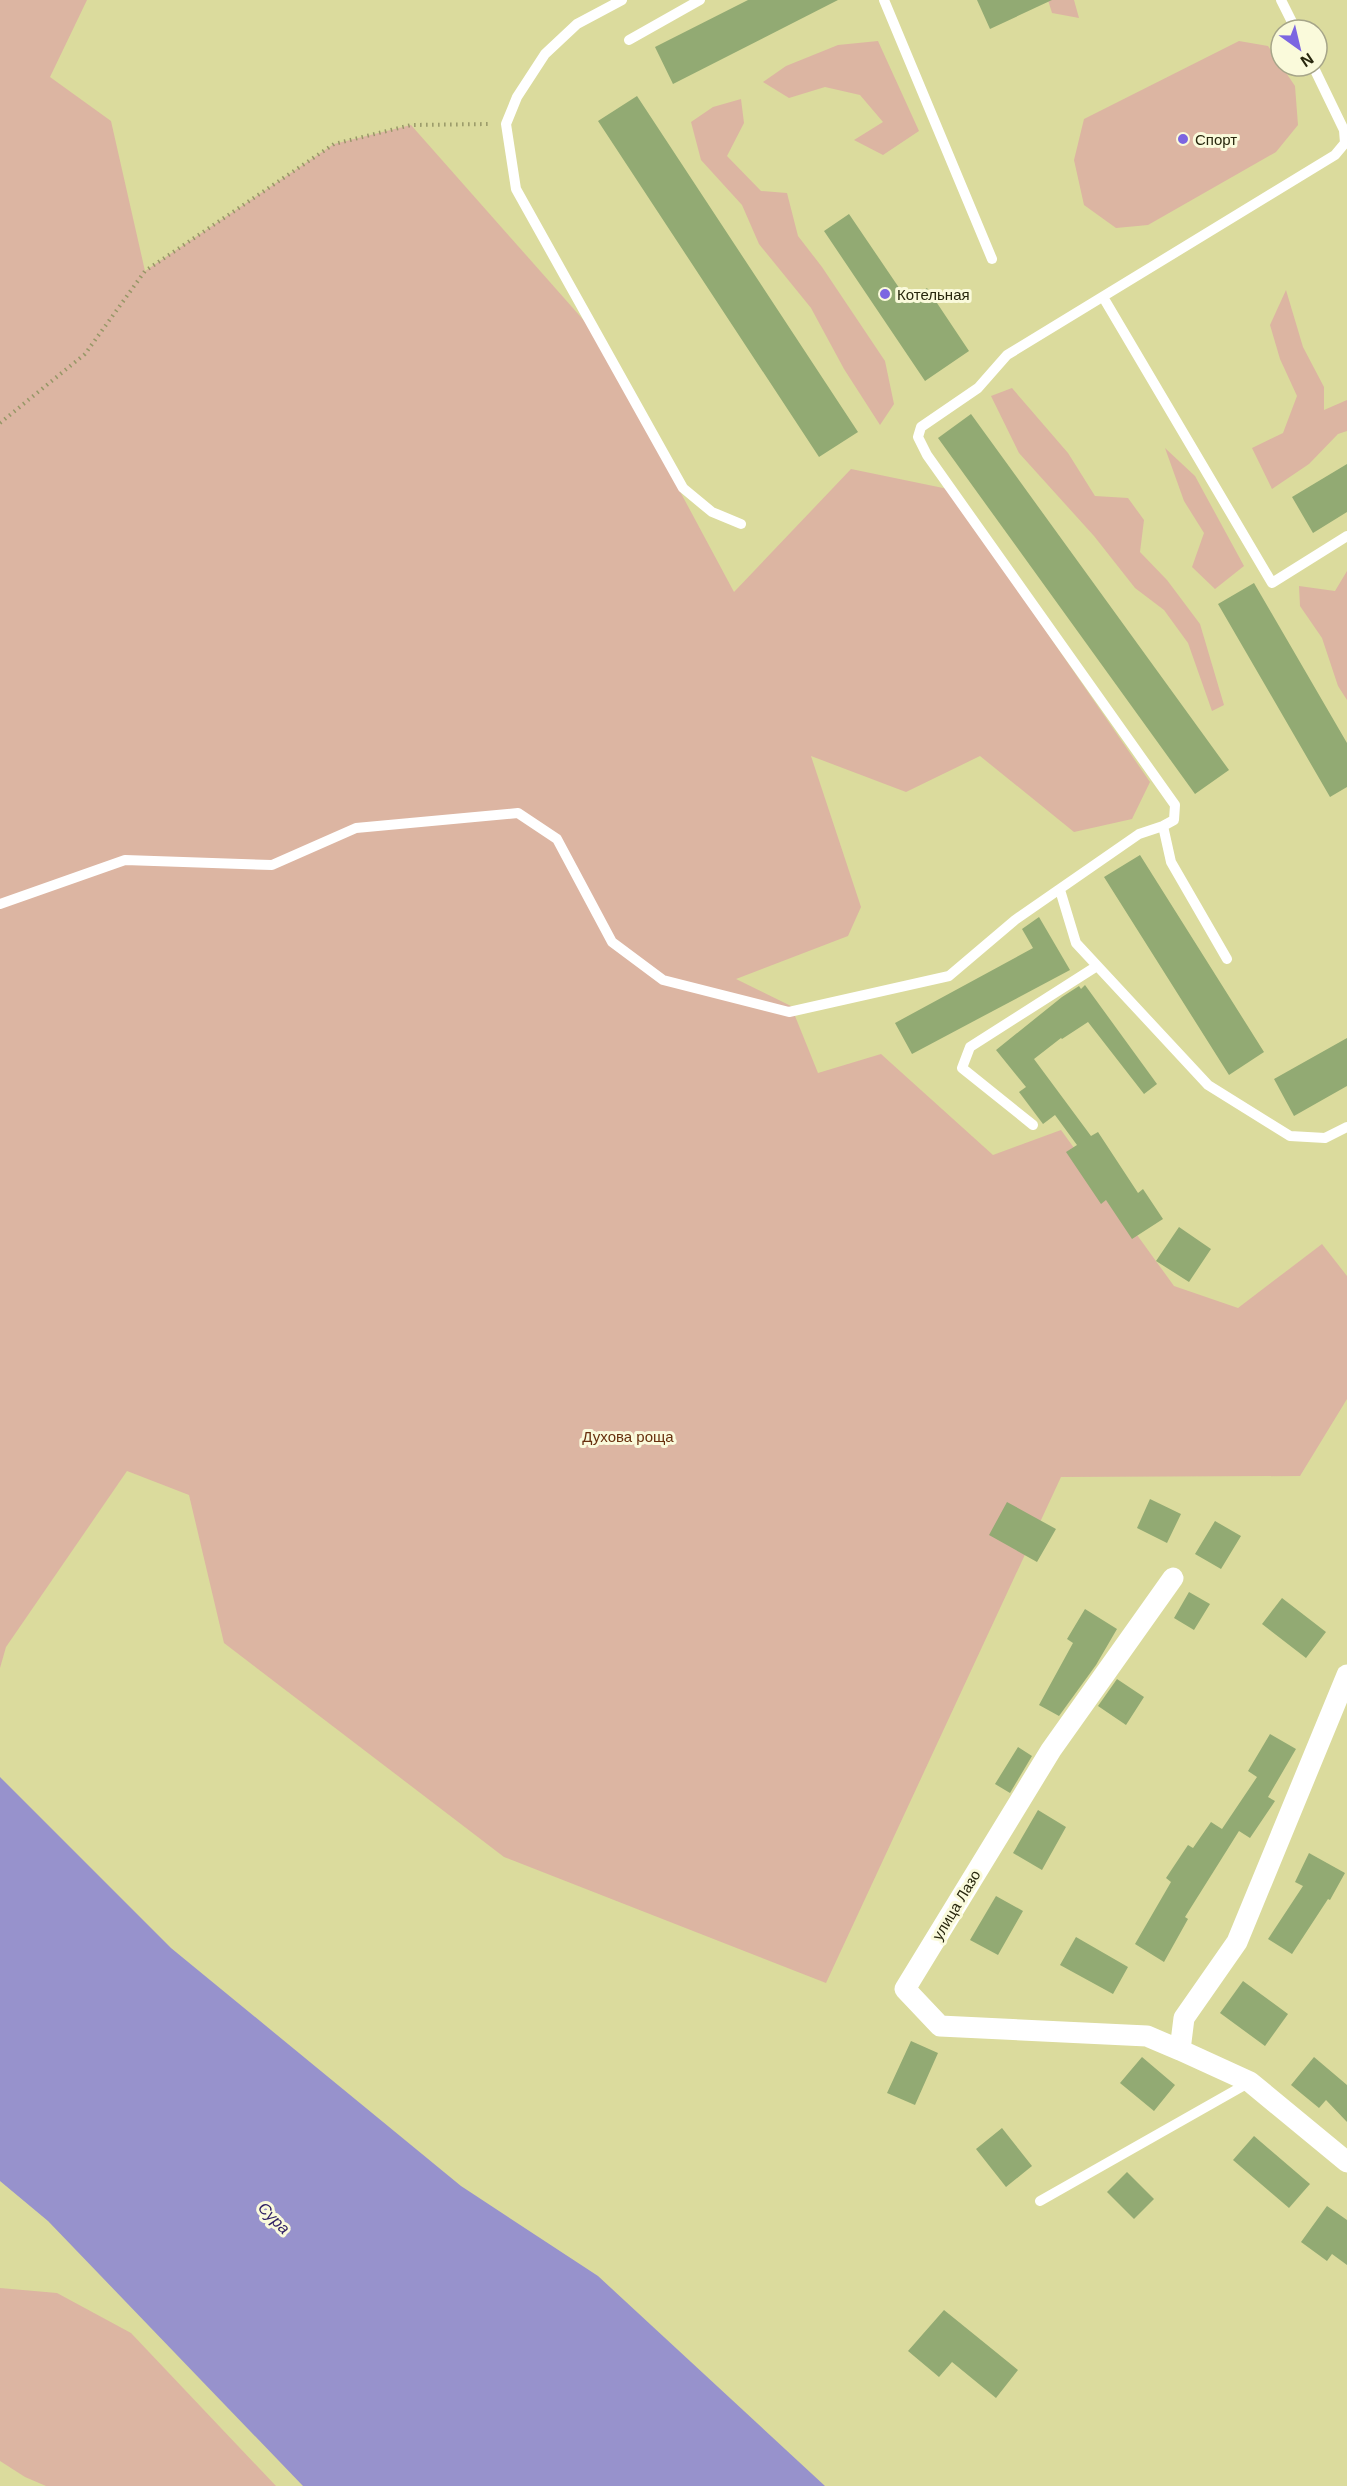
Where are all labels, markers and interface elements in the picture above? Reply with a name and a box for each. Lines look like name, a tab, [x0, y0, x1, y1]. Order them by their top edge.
north arrow	[1269, 18, 1329, 78]
text: N	[1298, 50, 1317, 70]
place label: Спорт	[1195, 131, 1237, 148]
marker: Спорт	[1176, 132, 1190, 146]
place label: Котельная	[897, 286, 970, 303]
marker: Котельная	[878, 287, 892, 301]
park label: Духова роща	[582, 1428, 674, 1445]
street label: улица Лазо	[929, 1867, 983, 1943]
water label: Сура	[255, 2199, 293, 2237]

